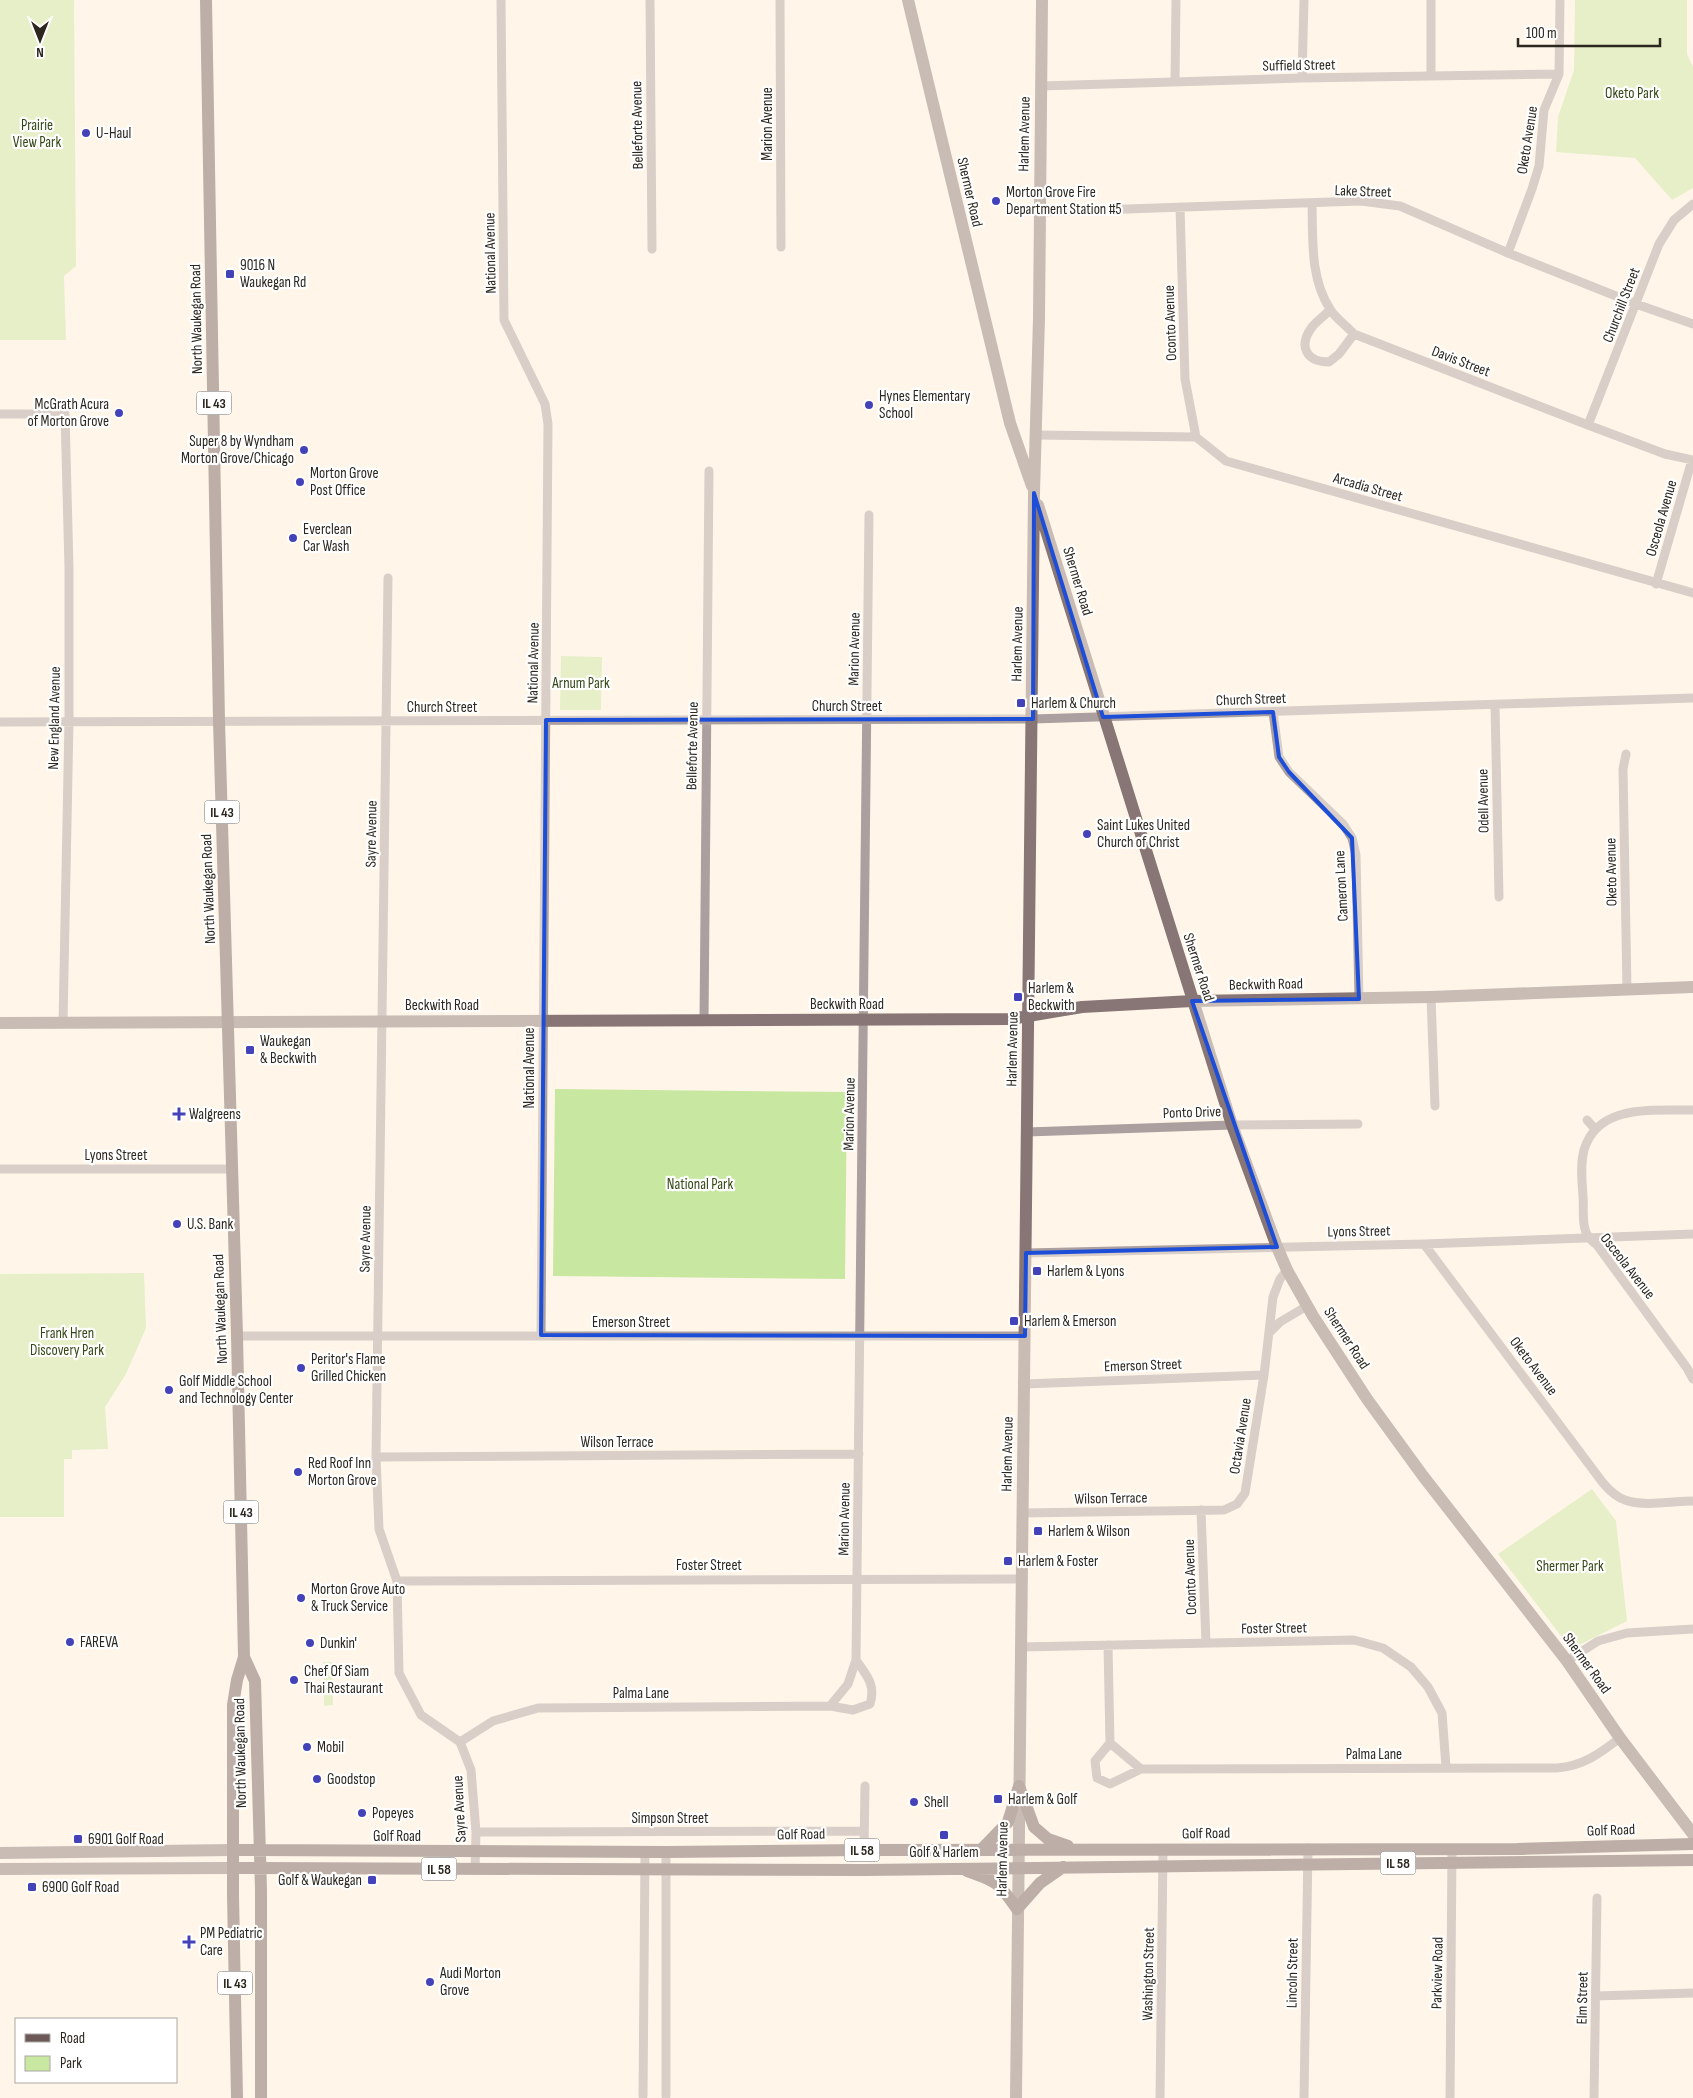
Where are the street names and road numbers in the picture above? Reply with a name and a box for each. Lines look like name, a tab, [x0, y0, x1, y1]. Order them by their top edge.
street label: Suffield Street	[1262, 55, 1336, 76]
street label: Belleforte Avenue	[627, 81, 648, 169]
street label: Marion Avenue	[758, 87, 777, 161]
street label: Harlem Avenue	[1014, 96, 1035, 172]
street label: Oketo Avenue	[1513, 105, 1542, 175]
street label: Shermer Road	[952, 156, 987, 229]
street label: Lake Street	[1334, 181, 1392, 202]
street label: National Avenue	[480, 212, 501, 294]
street label: North Waukegan Road	[186, 264, 207, 374]
street label: Churchill Street	[1598, 265, 1645, 345]
street label: Oconto Avenue	[1160, 285, 1181, 361]
street label: Davis Street	[1429, 342, 1493, 381]
road number: IL 43	[196, 392, 232, 414]
street label: Arcadia Street	[1330, 468, 1405, 507]
street label: Osceola Avenue	[1642, 478, 1681, 559]
street label: Shermer Road	[1058, 545, 1097, 618]
street label: Harlem Avenue	[1007, 606, 1028, 682]
street label: Marion Avenue	[844, 612, 865, 686]
street label: National Avenue	[523, 622, 544, 704]
street label: New England Avenue	[44, 666, 65, 770]
street label: Church Street	[1215, 689, 1287, 710]
street label: Church Street	[812, 697, 883, 716]
street label: Church Street	[407, 698, 478, 717]
street label: Belleforte Avenue	[682, 702, 703, 790]
street label: Odell Avenue	[1473, 769, 1494, 833]
road number: IL 43	[204, 800, 240, 824]
street label: Sayre Avenue	[361, 800, 382, 868]
street label: North Waukegan Road	[197, 834, 220, 944]
street label: Oketo Avenue	[1601, 838, 1622, 906]
street label: Cameron Lane	[1330, 850, 1353, 922]
street label: Shermer Road	[1179, 931, 1218, 1004]
street label: Beckwith Road	[1229, 974, 1303, 995]
street label: Beckwith Road	[810, 995, 884, 1014]
street label: Beckwith Road	[405, 996, 479, 1015]
street label: Harlem Avenue	[1002, 1011, 1023, 1087]
street label: National Avenue	[520, 1027, 539, 1109]
street label: Marion Avenue	[839, 1077, 860, 1151]
street label: Ponto Drive	[1163, 1102, 1222, 1123]
street label: Lyons Street	[85, 1146, 148, 1165]
street label: Sayre Avenue	[355, 1205, 376, 1273]
street label: Lyons Street	[1327, 1221, 1391, 1242]
street label: Osceola Avenue	[1596, 1229, 1659, 1303]
street label: North Waukegan Road	[209, 1254, 232, 1364]
street label: Shermer Road	[1319, 1304, 1374, 1373]
street label: Emerson Street	[592, 1313, 670, 1332]
street label: Oketo Avenue	[1505, 1333, 1562, 1399]
street label: Emerson Street	[1104, 1355, 1183, 1376]
street label: Octavia Avenue	[1225, 1397, 1256, 1476]
street label: Harlem Avenue	[997, 1416, 1018, 1492]
street label: Wilson Terrace	[580, 1433, 654, 1452]
street label: Marion Avenue	[834, 1482, 855, 1556]
street label: Wilson Terrace	[1074, 1488, 1148, 1509]
road number: IL 43	[224, 1500, 258, 1524]
street label: Oconto Avenue	[1180, 1539, 1201, 1615]
street label: Foster Street	[676, 1556, 742, 1575]
street label: Foster Street	[1241, 1618, 1308, 1639]
street label: Shermer Road	[1558, 1629, 1615, 1697]
street label: Palma Lane	[613, 1684, 669, 1703]
street label: North Waukegan Road	[230, 1698, 251, 1808]
street label: Palma Lane	[1346, 1745, 1402, 1764]
street label: Sayre Avenue	[448, 1775, 471, 1843]
street label: Simpson Street	[631, 1809, 709, 1828]
street label: Golf Road	[1587, 1820, 1635, 1841]
street label: Harlem Avenue	[992, 1821, 1013, 1897]
street label: Golf Road	[1182, 1824, 1230, 1843]
street label: Golf Road	[777, 1825, 825, 1844]
street label: Golf Road	[373, 1827, 421, 1846]
road number: IL 58	[844, 1838, 880, 1862]
road number: IL 58	[1380, 1852, 1416, 1875]
road number: IL 58	[422, 1858, 456, 1880]
street label: Washington Street	[1138, 1927, 1159, 2021]
street label: Lincoln Street	[1282, 1937, 1303, 2008]
street label: Parkview Road	[1427, 1937, 1448, 2009]
street label: Elm Street	[1573, 1971, 1592, 2024]
road number: IL 43	[218, 1972, 252, 1995]

